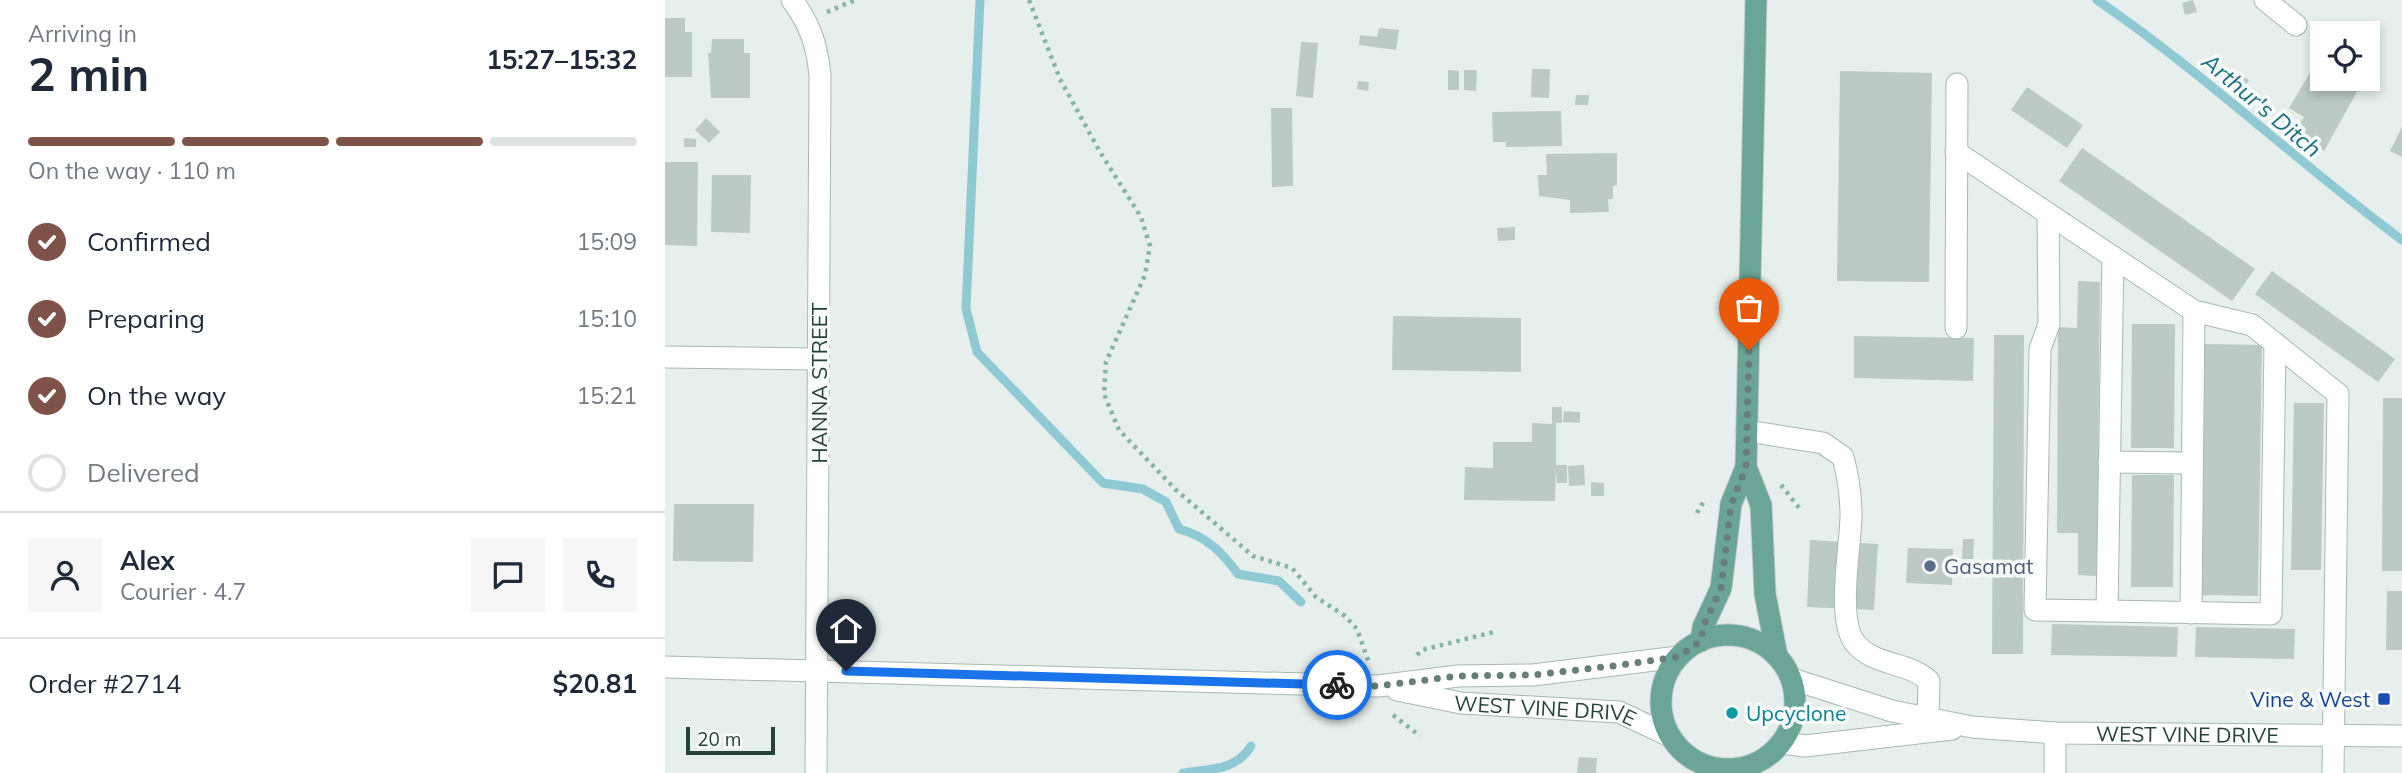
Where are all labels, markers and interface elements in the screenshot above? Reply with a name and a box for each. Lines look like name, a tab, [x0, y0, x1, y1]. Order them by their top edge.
text: Arriving in	[28, 19, 137, 48]
map controls	[2310, 21, 2380, 91]
button: locate	[2310, 21, 2380, 91]
text: 15:27–15:32	[486, 43, 637, 76]
text: 2 min	[28, 45, 149, 103]
water label: Arthur's Ditch	[2196, 46, 2328, 163]
text: On the way · 110 m	[28, 156, 236, 185]
icon: check	[28, 223, 66, 261]
text: Confirmed	[87, 225, 211, 258]
text: 15:09	[577, 227, 637, 256]
pin	[1719, 278, 1779, 350]
icon: bag	[1730, 289, 1768, 327]
icon: check	[28, 300, 66, 338]
text: Preparing	[87, 302, 205, 335]
street label: HANNA STREET	[806, 302, 832, 463]
text: 15:10	[577, 304, 637, 333]
icon: check	[28, 377, 66, 415]
text: On the way	[87, 379, 226, 412]
text: 15:21	[577, 381, 637, 410]
text: Delivered	[87, 456, 200, 489]
button: person	[28, 538, 102, 612]
button: chat	[471, 538, 545, 612]
button: phone	[563, 538, 637, 612]
text: Alex	[120, 544, 175, 577]
place label: Gasamat	[1944, 553, 2033, 579]
marker: Gasamat	[1922, 558, 1938, 574]
text: Courier · 4.7	[120, 577, 246, 606]
pin	[816, 599, 876, 671]
icon: home	[827, 610, 865, 648]
courier	[1302, 650, 1372, 720]
icon: bike	[1318, 666, 1356, 704]
text: Order #2714	[28, 667, 181, 700]
text: $20.81	[553, 667, 637, 700]
place label: Vine & West	[2250, 686, 2370, 712]
street label: WEST VINE DRIVE	[1454, 690, 1641, 731]
marker: Vine & West	[2376, 691, 2392, 707]
place label: Upcyclone	[1746, 700, 1847, 726]
marker: Upcyclone	[1724, 705, 1740, 721]
street label: WEST VINE DRIVE	[2096, 720, 2279, 748]
scale bar	[686, 724, 775, 756]
text: 20 m	[697, 727, 741, 751]

